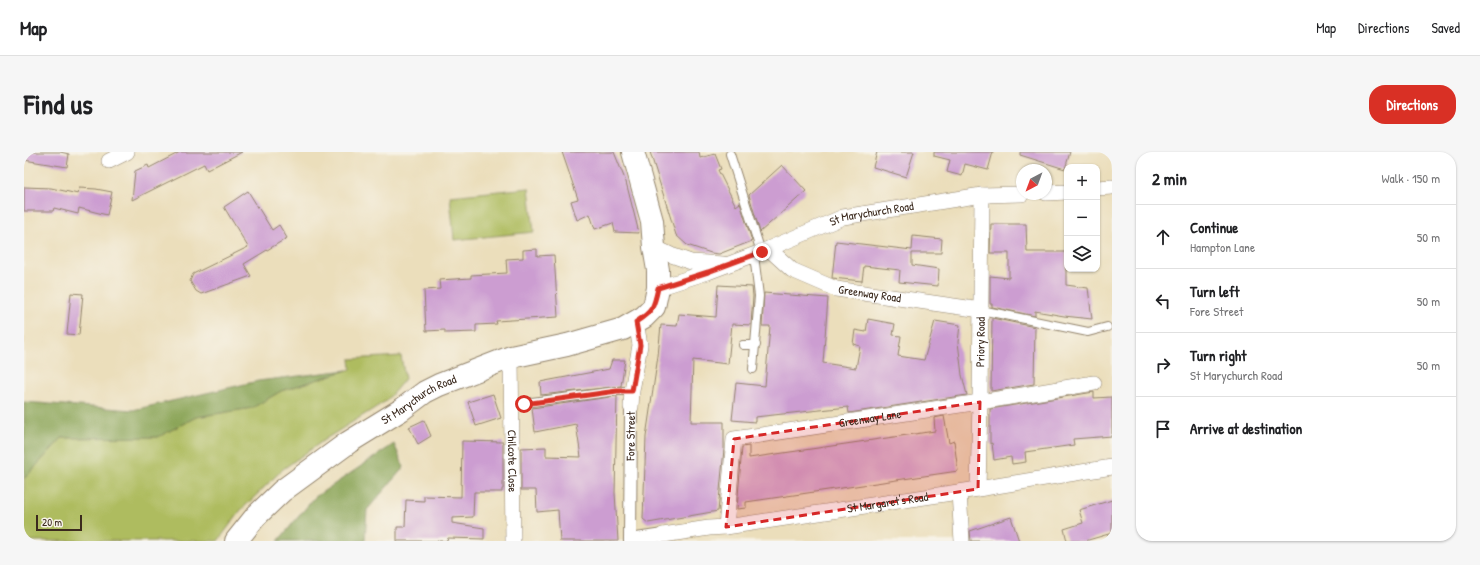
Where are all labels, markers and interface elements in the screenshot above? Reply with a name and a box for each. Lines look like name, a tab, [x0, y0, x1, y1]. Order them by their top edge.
text: Map	[20, 15, 47, 41]
text: Map	[1316, 18, 1336, 37]
text: Directions	[1358, 18, 1409, 37]
text: Saved	[1431, 18, 1460, 37]
text: Find us	[24, 85, 93, 123]
button: Directions	[1369, 85, 1456, 124]
north arrow	[1016, 164, 1052, 200]
map controls	[1064, 164, 1100, 272]
button: +	[1064, 164, 1100, 200]
text: 2 min	[1152, 167, 1187, 190]
text: Walk · 150 m	[1382, 169, 1440, 187]
street label: St Marychurch Road	[827, 197, 915, 230]
button: −	[1064, 200, 1100, 236]
text: Continue	[1190, 217, 1238, 238]
icon: ahead	[1152, 226, 1174, 248]
text: 50 m	[1417, 228, 1440, 246]
button: layers	[1064, 236, 1100, 272]
text: Hampton Lane	[1190, 238, 1255, 256]
route end	[753, 243, 771, 261]
street label: Greenway Road	[837, 280, 902, 306]
text: Turn left	[1190, 281, 1240, 302]
icon: left	[1152, 290, 1174, 312]
text: 50 m	[1417, 292, 1440, 310]
text: Fore Street	[1190, 302, 1244, 320]
street label: Priory Road	[971, 317, 989, 367]
text: Turn right	[1190, 345, 1246, 366]
icon: right	[1152, 354, 1174, 376]
text: 50 m	[1417, 356, 1440, 374]
text: St Marychurch Road	[1190, 366, 1282, 384]
street label: St Marychurch Road	[378, 370, 459, 428]
route start	[515, 395, 533, 413]
street label: Greenway Lane	[838, 405, 903, 431]
street label: Fore Street	[622, 410, 639, 462]
icon: arrive	[1152, 418, 1174, 440]
text: Arrive at destination	[1190, 418, 1302, 439]
street label: Chilcote Close	[504, 430, 521, 493]
street label: St Margaret's Road	[846, 488, 929, 517]
scale bar	[36, 513, 82, 532]
text: 20 m	[42, 515, 62, 529]

